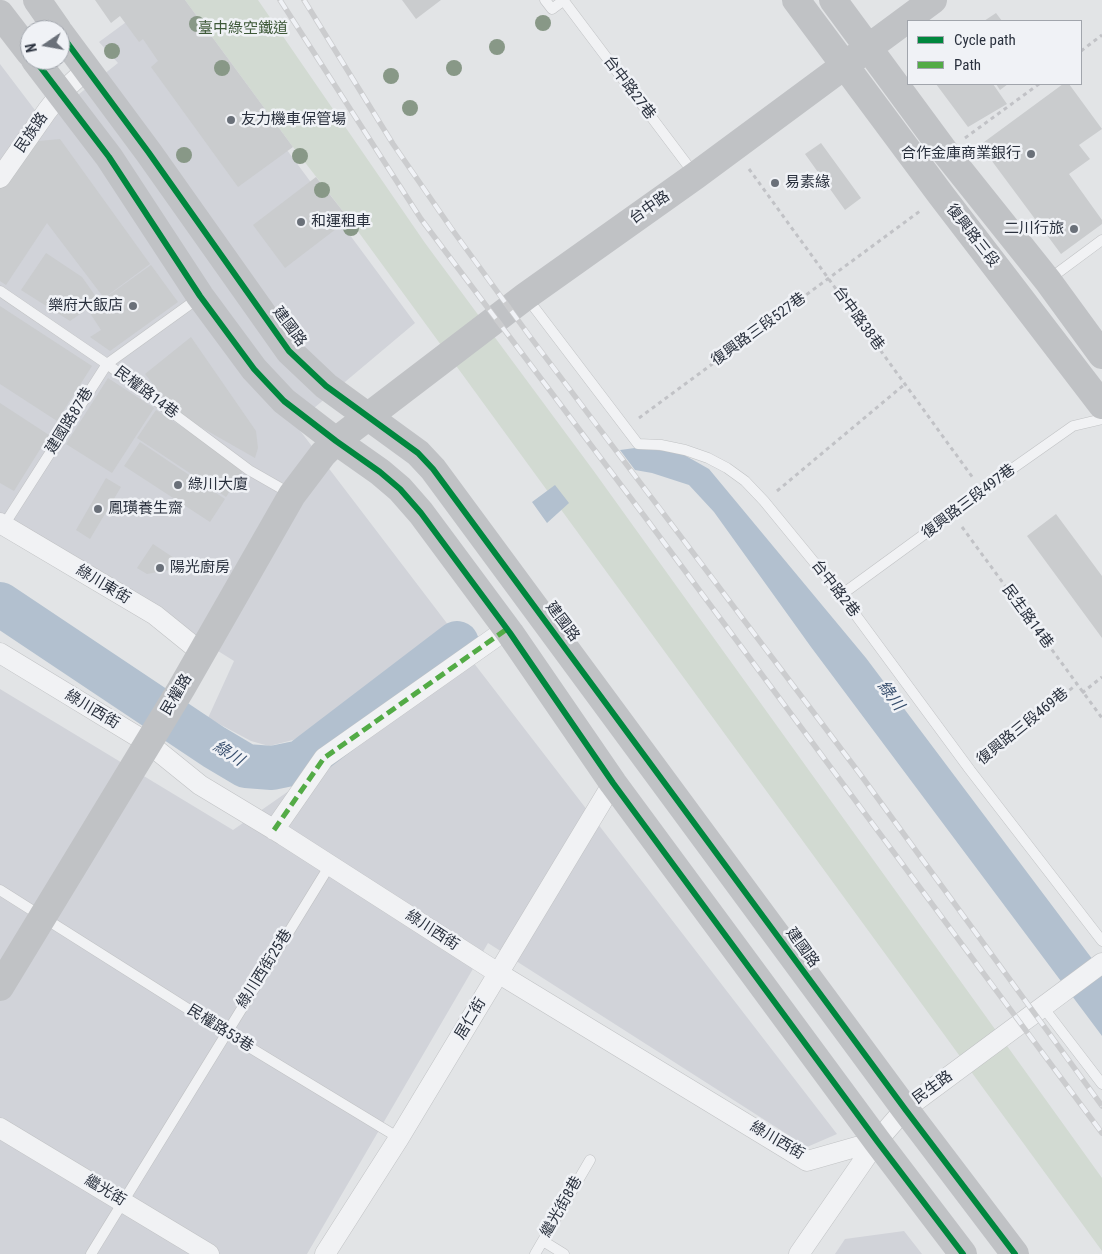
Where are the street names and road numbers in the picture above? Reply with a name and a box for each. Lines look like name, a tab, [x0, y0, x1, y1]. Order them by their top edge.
street label: 台中路27巷	[599, 53, 659, 123]
street label: 民族路	[12, 109, 52, 157]
street label: 台中路	[626, 188, 674, 228]
street label: 復興路三段	[942, 201, 1002, 271]
street label: 台中路38巷	[829, 283, 887, 355]
street label: 復興路三段527巷	[708, 290, 810, 370]
street label: 建國路	[268, 304, 310, 350]
street label: 民權路14巷	[111, 363, 181, 423]
street label: 建國路87巷	[43, 385, 97, 457]
street label: 復興路三段497巷	[919, 461, 1019, 543]
street label: 台中路2巷	[807, 557, 863, 621]
street label: 綠川東街	[73, 562, 133, 608]
street label: 民生路14巷	[998, 581, 1056, 653]
street label: 建國路	[541, 599, 583, 645]
street label: 民權路	[158, 671, 196, 719]
street label: 復興路三段469巷	[974, 685, 1072, 769]
street label: 綠川西街	[62, 687, 122, 733]
street label: 綠川西街	[402, 907, 462, 955]
street label: 建國路	[781, 925, 823, 971]
street label: 綠川西街25巷	[234, 926, 296, 1012]
street label: 居仁街	[452, 995, 490, 1043]
street label: 民權路53巷	[184, 1002, 256, 1056]
street label: 民生路	[910, 1067, 956, 1109]
street label: 綠川西街	[747, 1118, 807, 1164]
street label: 繼光街	[81, 1172, 129, 1210]
street label: 繼光街8巷	[537, 1173, 587, 1241]

